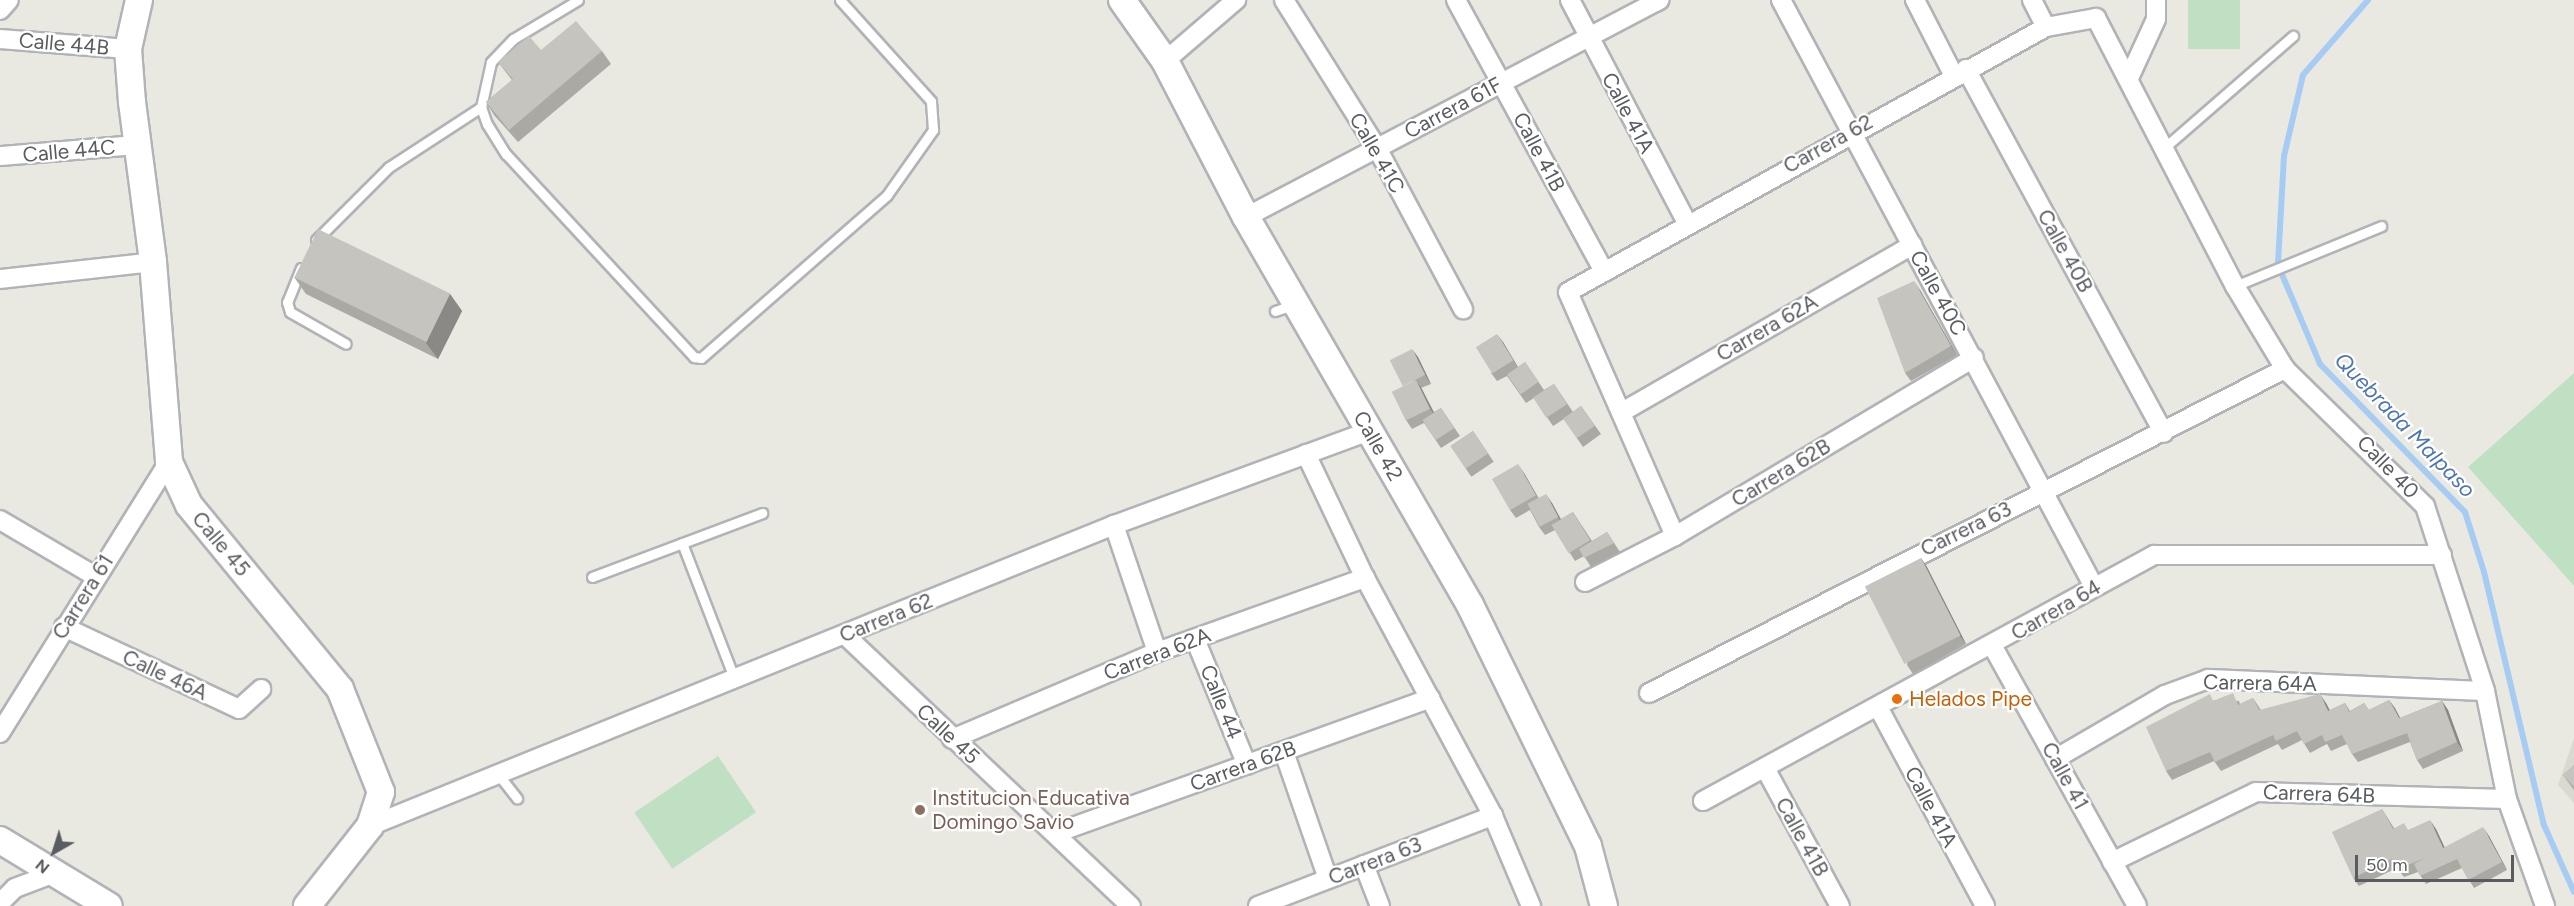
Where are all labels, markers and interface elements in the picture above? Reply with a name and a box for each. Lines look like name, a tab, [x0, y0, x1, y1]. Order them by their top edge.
street label: Calle 44B	[18, 27, 110, 61]
street label: Calle 41A	[1596, 68, 1660, 158]
street label: Carrera 61F	[1400, 72, 1506, 144]
street label: Calle 41C	[1344, 108, 1410, 198]
street label: Calle 41B	[1508, 108, 1570, 196]
street label: Carrera 62	[1779, 109, 1877, 179]
street label: Calle 44C	[22, 134, 116, 168]
street label: Calle 40B	[2032, 205, 2098, 297]
street label: Calle 40C	[1904, 246, 1972, 340]
street label: Carrera 62A	[1712, 289, 1822, 367]
water label: Quebrada Malpaso	[2329, 347, 2481, 503]
street label: Calle 42	[1348, 407, 1408, 485]
street label: Calle 40	[2352, 430, 2424, 504]
street label: Carrera 62B	[1727, 434, 1835, 512]
street label: Carrera 63	[1917, 496, 2015, 562]
street label: Calle 45	[187, 506, 255, 582]
street label: Carrera 61	[47, 550, 119, 644]
street label: Carrera 64	[2007, 574, 2105, 646]
street label: Carrera 62	[836, 588, 936, 648]
street label: Carrera 62A	[1100, 622, 1214, 686]
street label: Calle 46A	[118, 644, 212, 706]
street label: Calle 44	[1195, 661, 1247, 743]
street label: Carrera 64A	[2203, 669, 2317, 697]
place label: Helados Pipe	[1909, 686, 2032, 712]
marker: Helados Pipe	[1890, 692, 1904, 706]
street label: Calle 45	[911, 699, 985, 769]
street label: Carrera 62B	[1187, 735, 1299, 797]
street label: Calle 41	[2036, 738, 2094, 814]
street label: Calle 41A	[1899, 762, 1963, 852]
street label: Carrera 64B	[2262, 779, 2376, 809]
place label: Institucion Educativa Domingo Savio	[932, 785, 1130, 835]
street label: Calle 41B	[1770, 793, 1834, 881]
marker: Institucion Educativa Domingo Savio	[913, 803, 927, 817]
north arrow	[24, 822, 84, 882]
street label: Carrera 63	[1325, 832, 1425, 890]
scale bar	[2358, 843, 2517, 881]
text: 50 m	[2366, 854, 2408, 876]
text: N	[32, 855, 53, 878]

